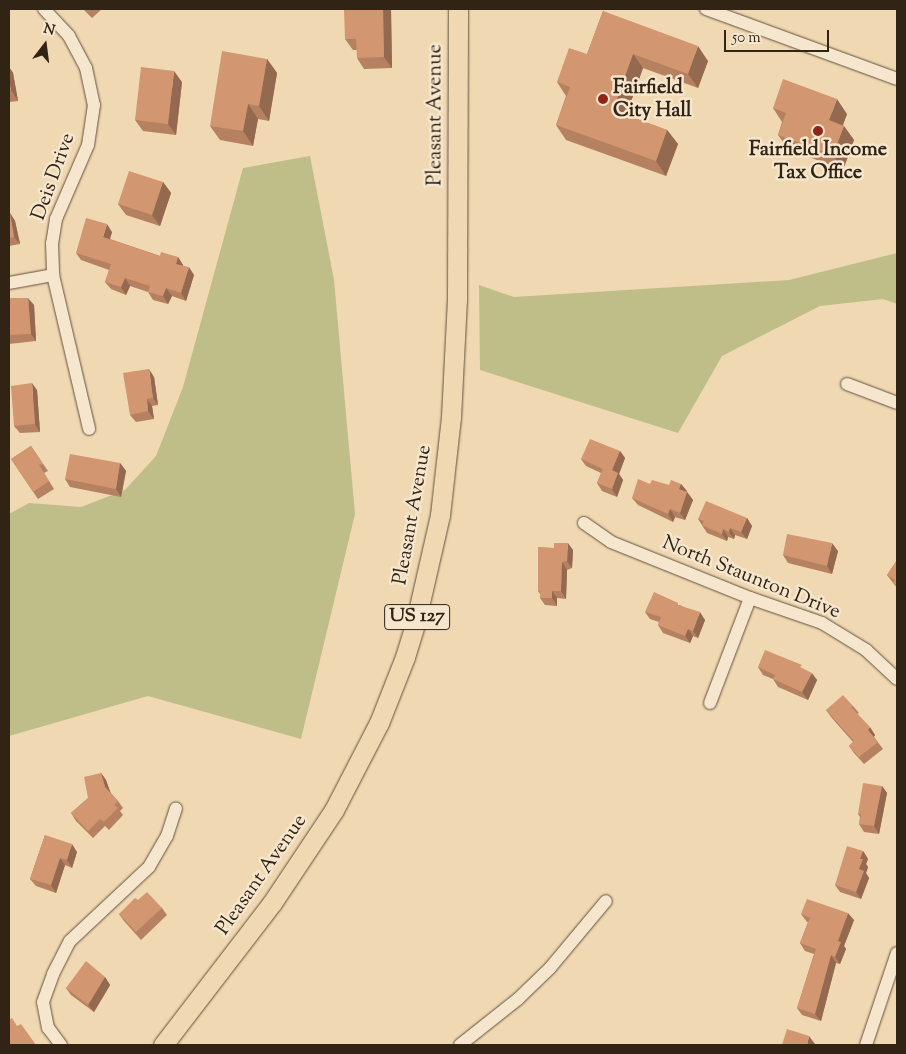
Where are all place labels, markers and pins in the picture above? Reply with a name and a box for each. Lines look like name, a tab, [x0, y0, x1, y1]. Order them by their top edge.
place label: Fairfield City Hall	[613, 76, 692, 123]
marker: Fairfield City Hall	[597, 93, 609, 105]
marker: Fairfield Income Tax Office	[812, 125, 824, 137]
place label: Fairfield Income Tax Office	[749, 139, 887, 186]

